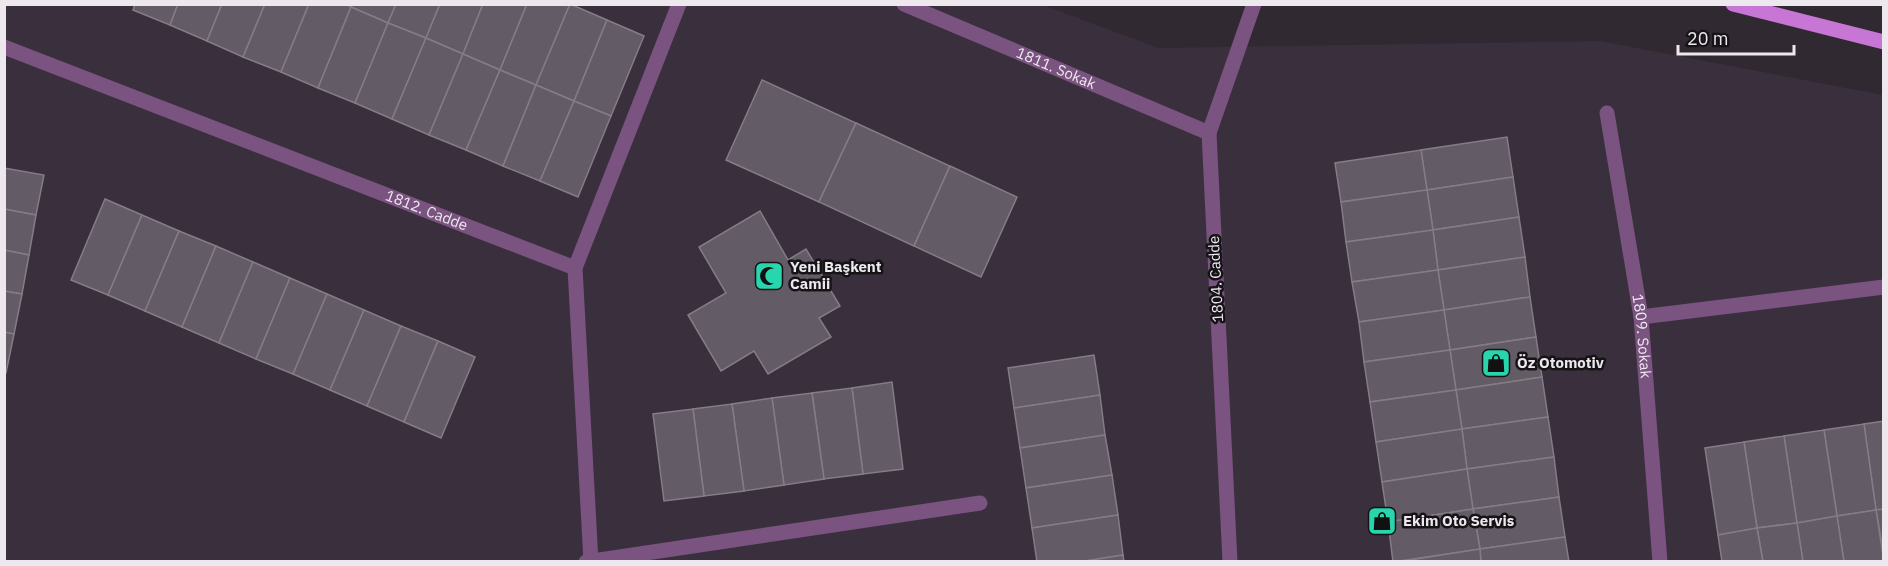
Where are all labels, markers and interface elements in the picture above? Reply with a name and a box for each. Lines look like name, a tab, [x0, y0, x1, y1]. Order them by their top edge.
scale bar	[1678, 18, 1794, 56]
text: 20 m	[1687, 27, 1729, 50]
street label: 1811. Sokak	[1014, 43, 1099, 93]
street label: 1812. Cadde	[383, 186, 470, 235]
street label: 1804. Cadde	[1204, 235, 1227, 323]
place label: Yeni Başkent Camii	[790, 257, 882, 293]
mosque icon: Yeni Başkent Camii	[753, 260, 785, 292]
street label: 1809. Sokak	[1628, 293, 1656, 379]
shop icon: Öz Otomotiv	[1480, 347, 1512, 379]
place label: Öz Otomotiv	[1517, 353, 1604, 372]
shop icon: Ekim Oto Servis	[1366, 505, 1398, 537]
place label: Ekim Oto Servis	[1403, 511, 1515, 530]

